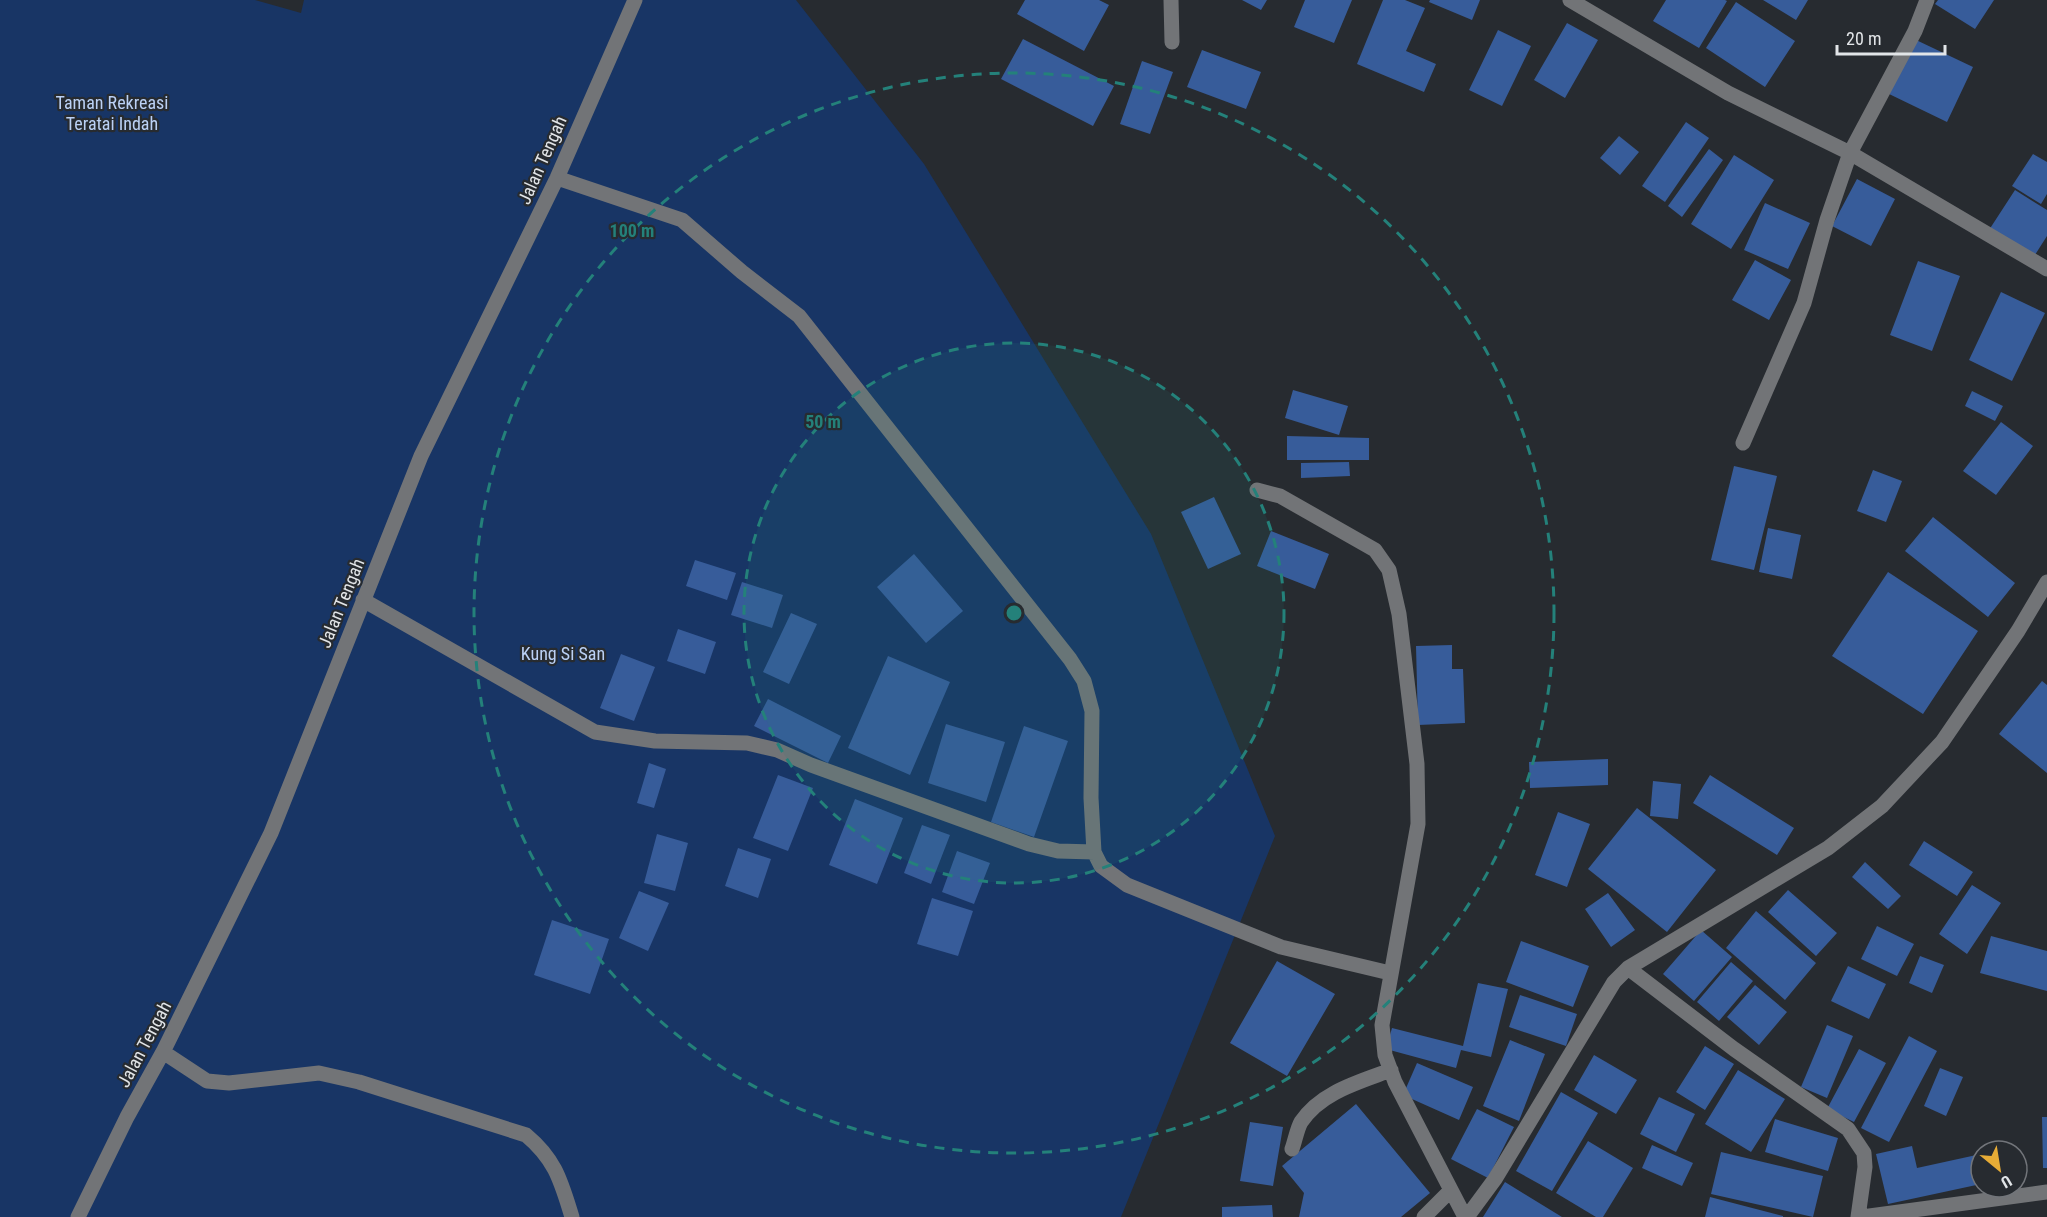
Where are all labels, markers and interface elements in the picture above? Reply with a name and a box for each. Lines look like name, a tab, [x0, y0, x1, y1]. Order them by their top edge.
scale bar	[1837, 18, 1945, 56]
text: 20 m	[1846, 28, 1881, 49]
park label: Taman Rekreasi Teratai Indah	[56, 92, 168, 134]
street label: Jalan Tengah	[513, 113, 571, 207]
text: 100 m	[610, 220, 654, 241]
text: 50 m	[805, 411, 841, 432]
street label: Jalan Tengah	[314, 555, 368, 651]
centre of rings	[1004, 603, 1024, 623]
park label: Kung Si San	[521, 643, 605, 664]
street label: Jalan Tengah	[113, 997, 175, 1091]
north arrow	[1969, 1139, 2029, 1199]
text: U	[1998, 1171, 2015, 1192]

